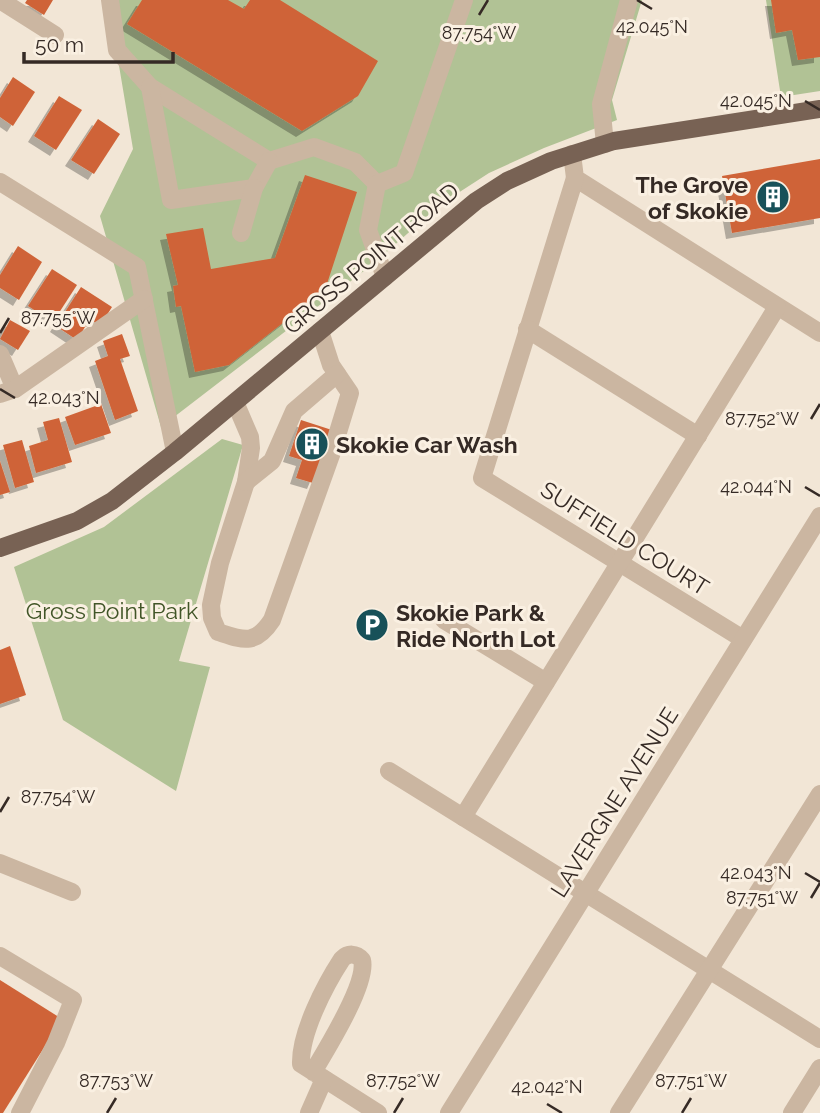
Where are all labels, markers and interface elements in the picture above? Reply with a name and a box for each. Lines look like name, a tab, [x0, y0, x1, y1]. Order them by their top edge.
text: 42.045°N	[616, 16, 688, 37]
scale bar	[24, 21, 173, 65]
text: 87.754°W	[442, 22, 516, 43]
text: 50 m	[35, 32, 84, 57]
text: 42.045°N	[720, 90, 792, 111]
place label: The Grove of Skokie	[636, 171, 748, 224]
street label: GROSS POINT ROAD	[278, 177, 464, 339]
building icon: The Grove of Skokie	[754, 178, 792, 216]
text: 87.755°W	[21, 307, 96, 328]
text: 42.043°N	[28, 387, 100, 408]
text: 87.752°W	[725, 408, 799, 429]
building icon: Skokie Car Wash	[293, 425, 331, 463]
place label: Skokie Car Wash	[336, 431, 518, 458]
street label: SUFFIELD COURT	[536, 475, 714, 601]
text: 42.044°N	[720, 476, 792, 497]
park label: Gross Point Park	[26, 597, 198, 624]
place label: Skokie Park & Ride North Lot	[396, 599, 556, 652]
parking icon: Skokie Park & Ride North Lot	[353, 606, 391, 644]
street label: LAVERGNE AVENUE	[545, 702, 683, 902]
text: 87.754°W	[21, 786, 95, 807]
text: 42.043°N	[720, 862, 792, 883]
text: 87.751°W	[726, 887, 798, 908]
text: 87.753°W	[79, 1070, 153, 1091]
text: 87.752°W	[366, 1070, 440, 1091]
text: 87.751°W	[655, 1070, 727, 1091]
text: 42.042°N	[511, 1076, 583, 1097]

